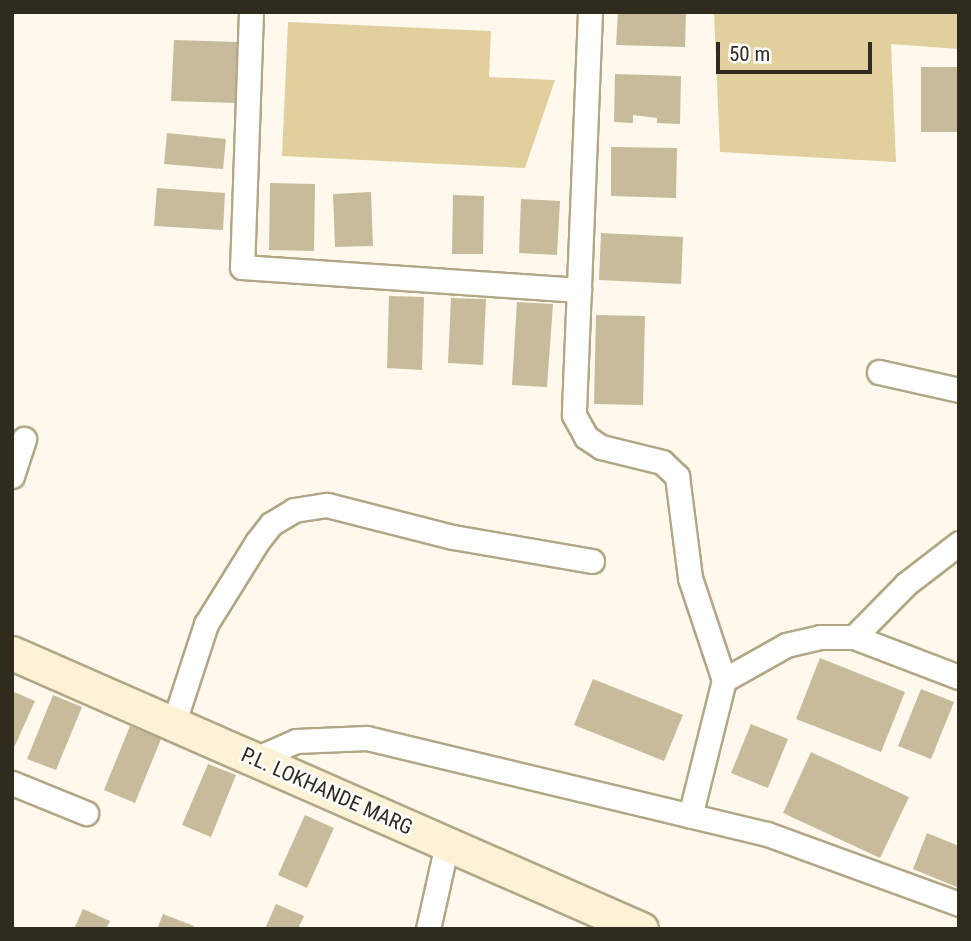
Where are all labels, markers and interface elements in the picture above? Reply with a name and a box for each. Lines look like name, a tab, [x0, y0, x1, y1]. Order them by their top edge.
scale bar	[719, 28, 875, 72]
text: 50 m	[729, 42, 770, 66]
street label: P.L. LOKHANDE MARG	[237, 742, 417, 840]

